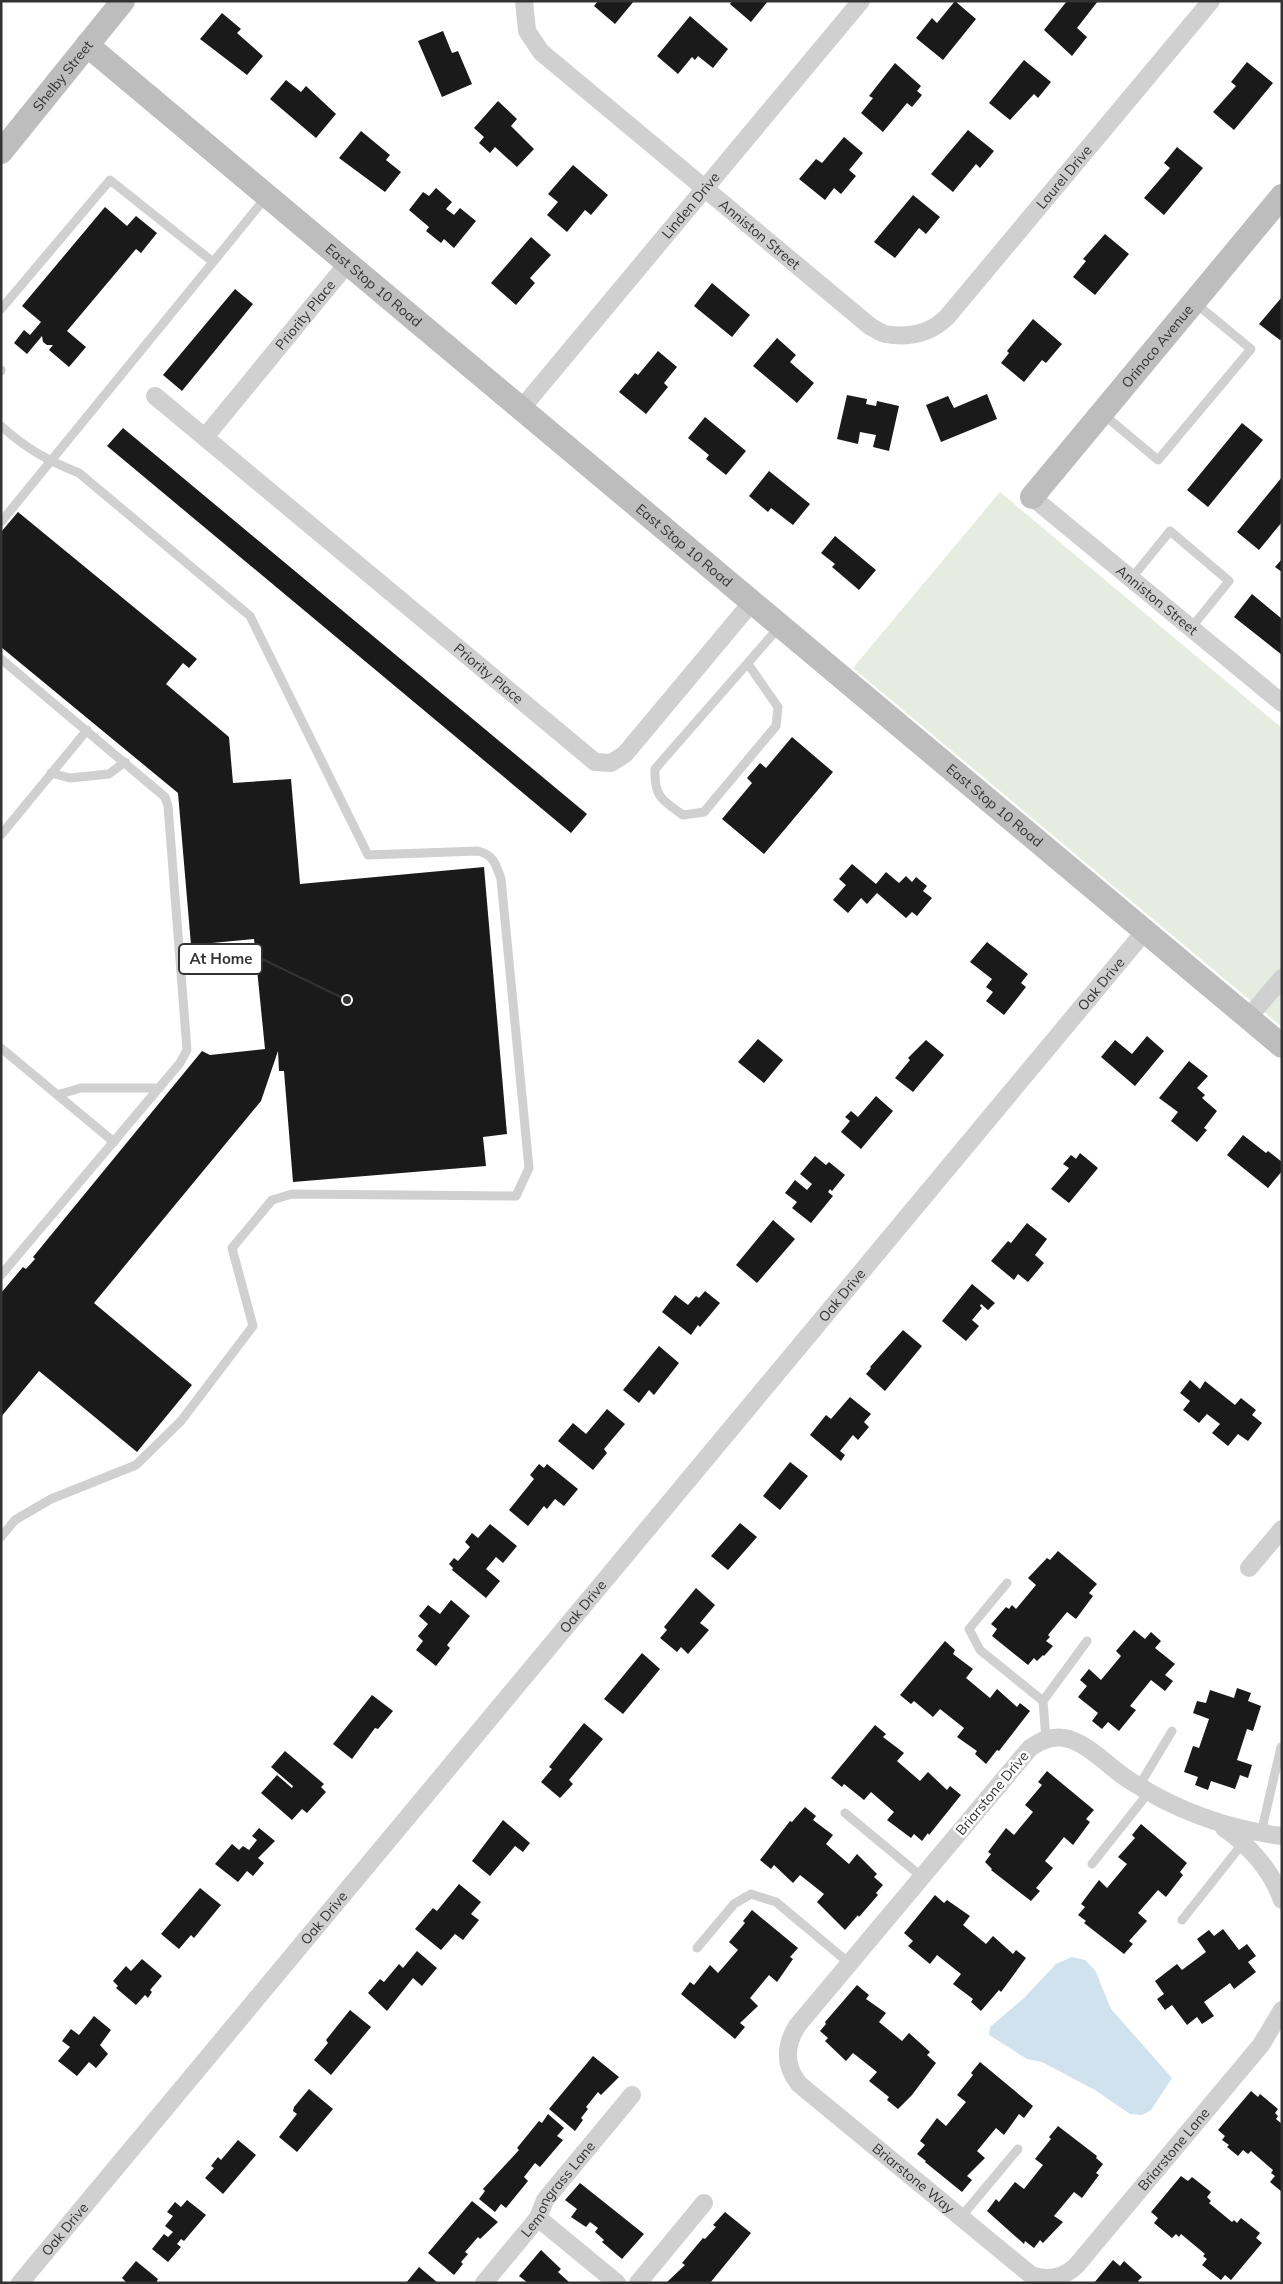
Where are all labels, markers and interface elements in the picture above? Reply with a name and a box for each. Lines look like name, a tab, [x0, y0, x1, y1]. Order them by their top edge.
street label: Shelby Street	[29, 37, 97, 115]
street label: Laurel Drive	[1032, 141, 1096, 213]
street label: Linden Drive	[658, 169, 723, 242]
street label: Anniston Street	[715, 195, 804, 273]
street label: East Stop 10 Road	[322, 240, 426, 331]
street label: Priority Place	[271, 276, 339, 354]
street label: Orinoco Avenue	[1117, 301, 1197, 391]
street label: East Stop 10 Road	[632, 500, 736, 591]
street label: Anniston Street	[1113, 561, 1202, 639]
street label: Priority Place	[450, 639, 527, 708]
street label: East Stop 10 Road	[943, 760, 1047, 851]
callout: At Home	[179, 944, 262, 974]
text: At Home	[189, 949, 253, 968]
street label: Oak Drive	[1074, 954, 1128, 1014]
street label: Oak Drive	[815, 1265, 869, 1326]
street label: Oak Drive	[555, 1576, 610, 1637]
street label: Briarstone Drive	[952, 1747, 1032, 1839]
street label: Oak Drive	[296, 1888, 351, 1948]
street label: Briarstone Lane	[1134, 2104, 1213, 2194]
street label: Lemongrass Lane	[517, 2138, 599, 2241]
street label: Briarstone Way	[869, 2139, 959, 2218]
street label: Oak Drive	[37, 2199, 92, 2260]

